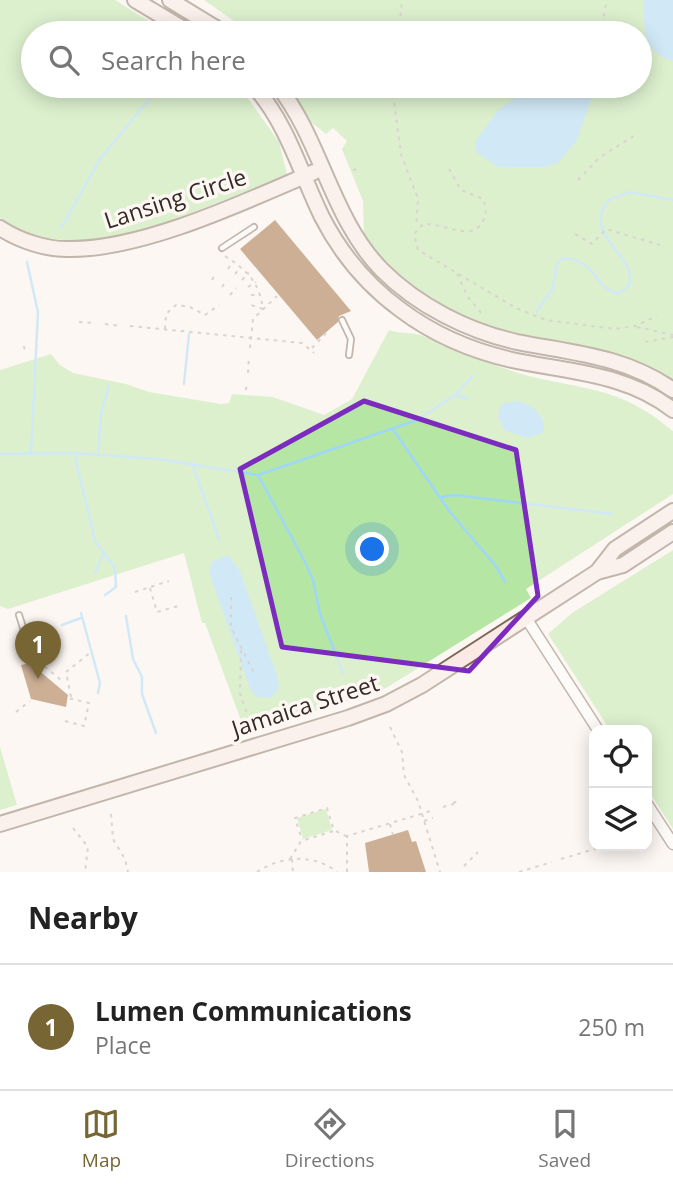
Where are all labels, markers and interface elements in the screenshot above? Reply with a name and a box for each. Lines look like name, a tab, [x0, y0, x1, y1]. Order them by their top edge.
search box	[21, 21, 652, 98]
icon: search	[45, 41, 83, 79]
text: Search here	[101, 42, 246, 78]
street label: Lansing Circle	[100, 160, 250, 236]
your location	[355, 532, 389, 566]
pin: 1	[15, 621, 61, 679]
street label: Jamaica Street	[225, 666, 383, 744]
map controls	[589, 725, 652, 851]
button: locate	[589, 725, 652, 788]
button: layers	[589, 788, 652, 851]
text: Nearby	[28, 897, 138, 938]
text: Lumen Communications	[95, 993, 412, 1029]
text: 1	[44, 1011, 58, 1043]
text: 250 m	[578, 1011, 645, 1043]
text: Place	[95, 1029, 151, 1061]
tab: Map	[82, 1105, 121, 1173]
tab: Directions	[285, 1105, 375, 1173]
tab: Saved	[538, 1105, 591, 1173]

